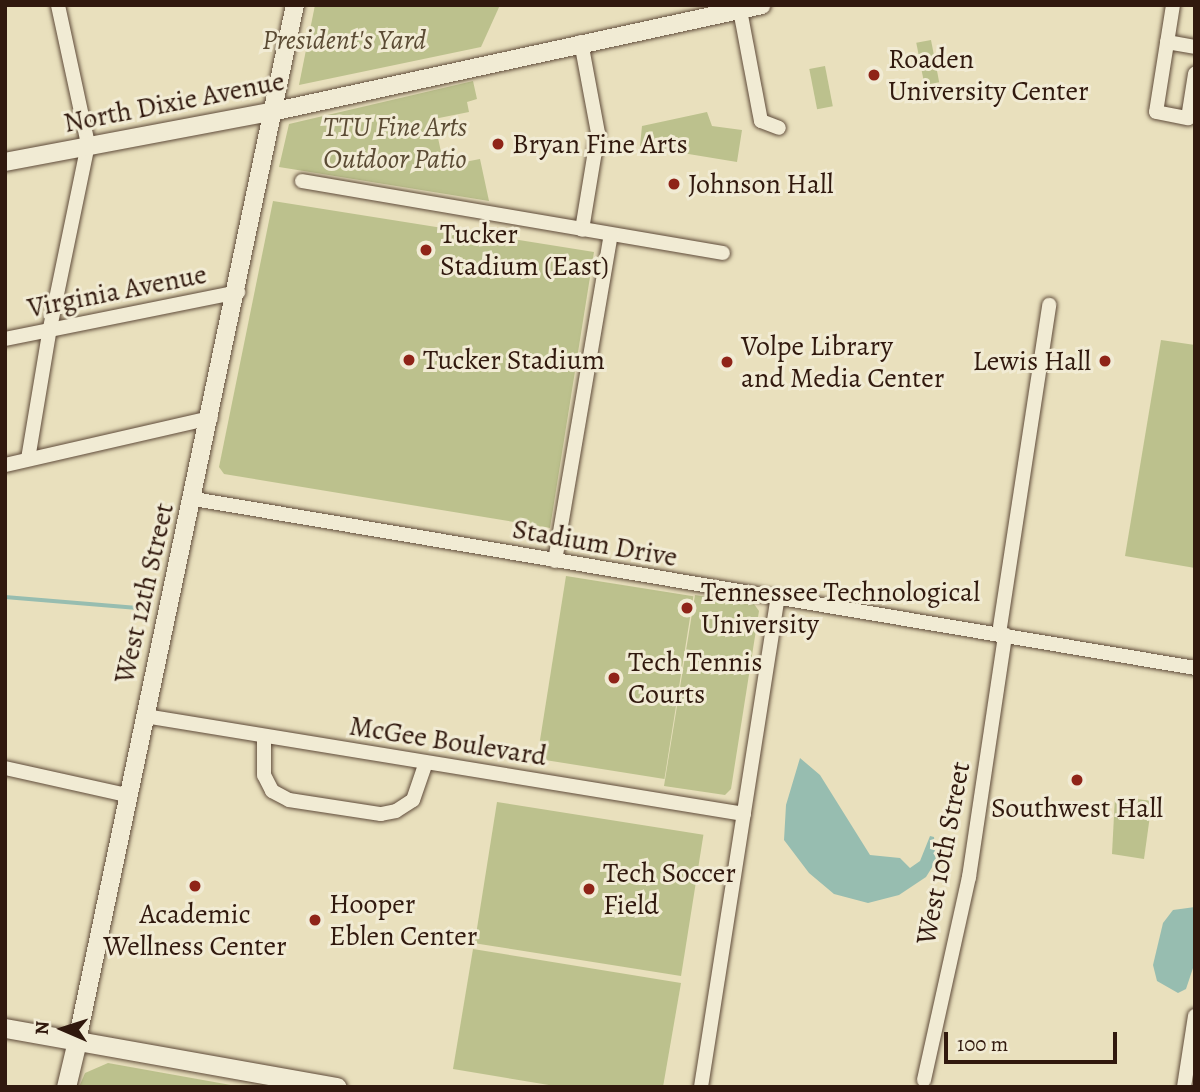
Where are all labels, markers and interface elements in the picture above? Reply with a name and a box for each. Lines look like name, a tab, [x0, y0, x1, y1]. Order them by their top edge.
park label: President's Yard	[262, 23, 426, 57]
place label: Roaden University Center	[888, 42, 1089, 108]
street label: North Dixie Avenue	[61, 64, 287, 140]
marker: Roaden University Center	[866, 67, 882, 83]
park label: TTU Fine Arts Outdoor Patio	[323, 110, 467, 176]
place label: Bryan Fine Arts	[512, 127, 688, 161]
marker: Bryan Fine Arts	[490, 136, 506, 152]
place label: Johnson Hall	[688, 167, 834, 201]
marker: Johnson Hall	[666, 176, 682, 192]
place label: Tucker Stadium (East)	[440, 217, 609, 283]
marker: Tucker Stadium (East)	[418, 242, 434, 258]
street label: Virginia Avenue	[25, 257, 209, 325]
place label: Volpe Library and Media Center	[741, 329, 945, 395]
place label: Tucker Stadium	[423, 343, 605, 377]
place label: Lewis Hall	[973, 344, 1091, 378]
marker: Tucker Stadium	[401, 352, 417, 368]
marker: Lewis Hall	[1097, 353, 1113, 369]
marker: Volpe Library and Media Center	[719, 354, 735, 370]
street label: West 12th Street	[107, 500, 181, 686]
street label: Stadium Drive	[510, 512, 680, 574]
place label: Tennessee Technological University	[701, 575, 980, 641]
marker: Tennessee Technological University	[679, 600, 695, 616]
place label: Tech Tennis Courts	[628, 645, 763, 711]
marker: Tech Tennis Courts	[606, 670, 622, 686]
street label: McGee Boulevard	[347, 709, 549, 773]
street label: West 10th Street	[909, 759, 977, 947]
marker: Southwest Hall	[1069, 772, 1085, 788]
place label: Southwest Hall	[991, 791, 1163, 825]
place label: Tech Soccer Field	[603, 856, 736, 922]
marker: Academic Wellness Center	[187, 878, 203, 894]
marker: Tech Soccer Field	[581, 881, 597, 897]
place label: Hooper Eblen Center	[329, 887, 477, 953]
place label: Academic Wellness Center	[103, 897, 287, 963]
marker: Hooper Eblen Center	[307, 912, 323, 928]
north arrow	[28, 994, 98, 1064]
scale bar	[948, 1018, 1121, 1062]
text: N	[29, 1020, 55, 1035]
text: 100 m	[957, 1030, 1008, 1058]

